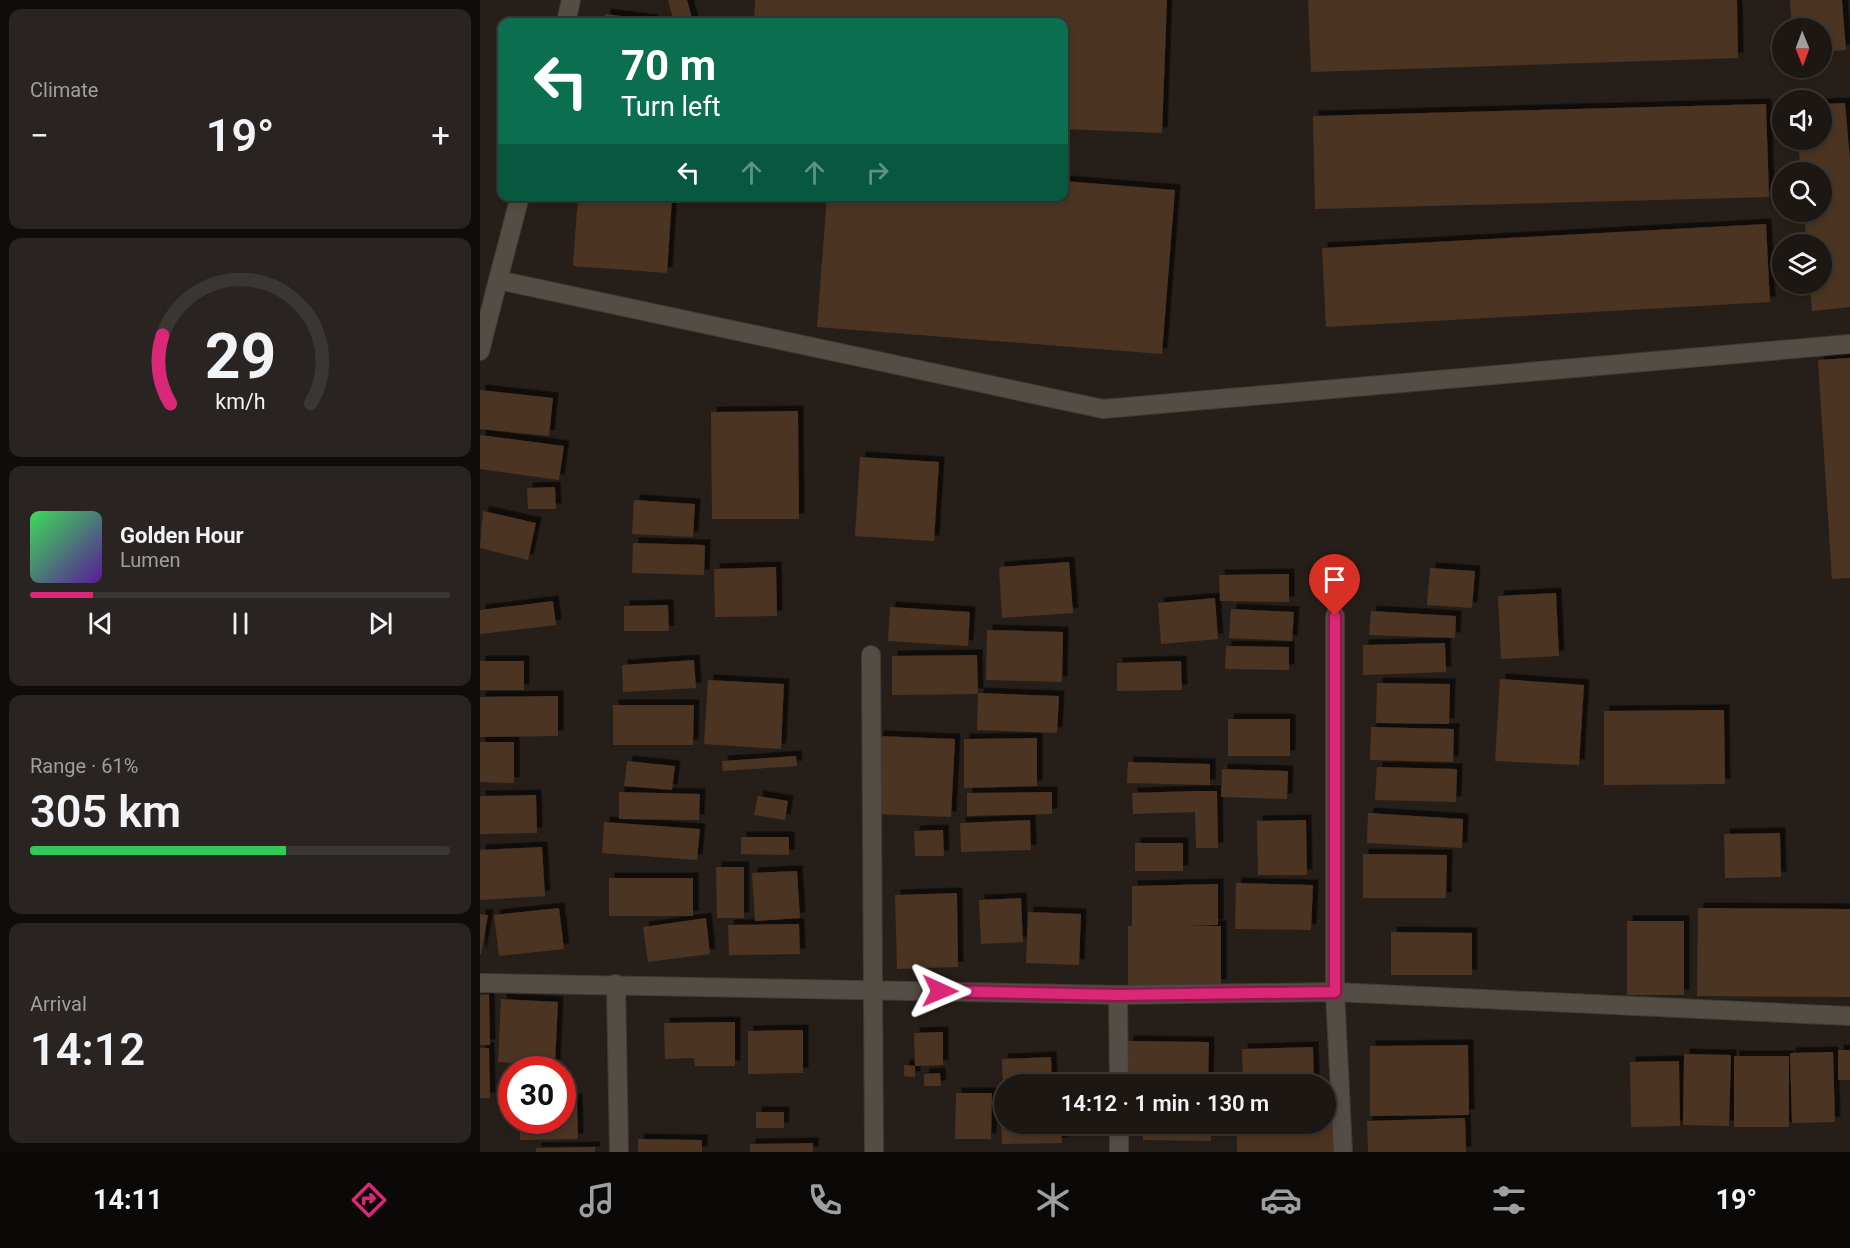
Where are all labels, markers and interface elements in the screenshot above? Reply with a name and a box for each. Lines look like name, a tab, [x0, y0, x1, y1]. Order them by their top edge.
north arrow	[1772, 18, 1832, 78]
map controls	[1772, 18, 1832, 294]
text: 70 m	[621, 41, 716, 90]
icon: left	[522, 42, 600, 120]
text: Climate	[30, 78, 98, 102]
button: sound	[1772, 90, 1832, 150]
text: Turn left	[621, 91, 721, 123]
text: 19°	[206, 109, 274, 162]
text: −	[30, 116, 49, 155]
text: +	[431, 116, 450, 155]
icon: left	[672, 156, 705, 189]
icon: ahead	[735, 156, 768, 189]
icon: ahead	[798, 156, 831, 189]
icon: right	[861, 156, 894, 189]
button: search	[1772, 162, 1832, 222]
button: layers	[1772, 234, 1832, 294]
text: 29	[204, 321, 276, 394]
text: km/h	[215, 390, 265, 415]
text: Golden Hour	[120, 523, 244, 548]
text: Lumen	[120, 548, 181, 572]
pin	[1309, 554, 1360, 616]
icon: arrive	[1318, 563, 1351, 596]
icon: previous	[84, 607, 117, 640]
icon: pause	[224, 607, 257, 640]
icon: next	[364, 607, 397, 640]
text: Range · 61%	[30, 754, 138, 778]
text: 305 km	[30, 785, 181, 838]
position arrow	[908, 959, 972, 1023]
text: Arrival	[30, 992, 87, 1016]
text: 14:12	[30, 1023, 145, 1076]
speed limit sign: 30	[498, 1056, 576, 1134]
text: 14:12 · 1 min · 130 m	[1061, 1091, 1269, 1116]
icon: directions	[348, 1179, 390, 1221]
icon: music	[576, 1179, 618, 1221]
icon: phone	[804, 1179, 846, 1221]
icon: climate	[1032, 1179, 1074, 1221]
icon: car	[1260, 1179, 1302, 1221]
icon: filters	[1488, 1179, 1530, 1221]
text: 14:11	[93, 1184, 163, 1216]
text: 19°	[1716, 1184, 1757, 1216]

